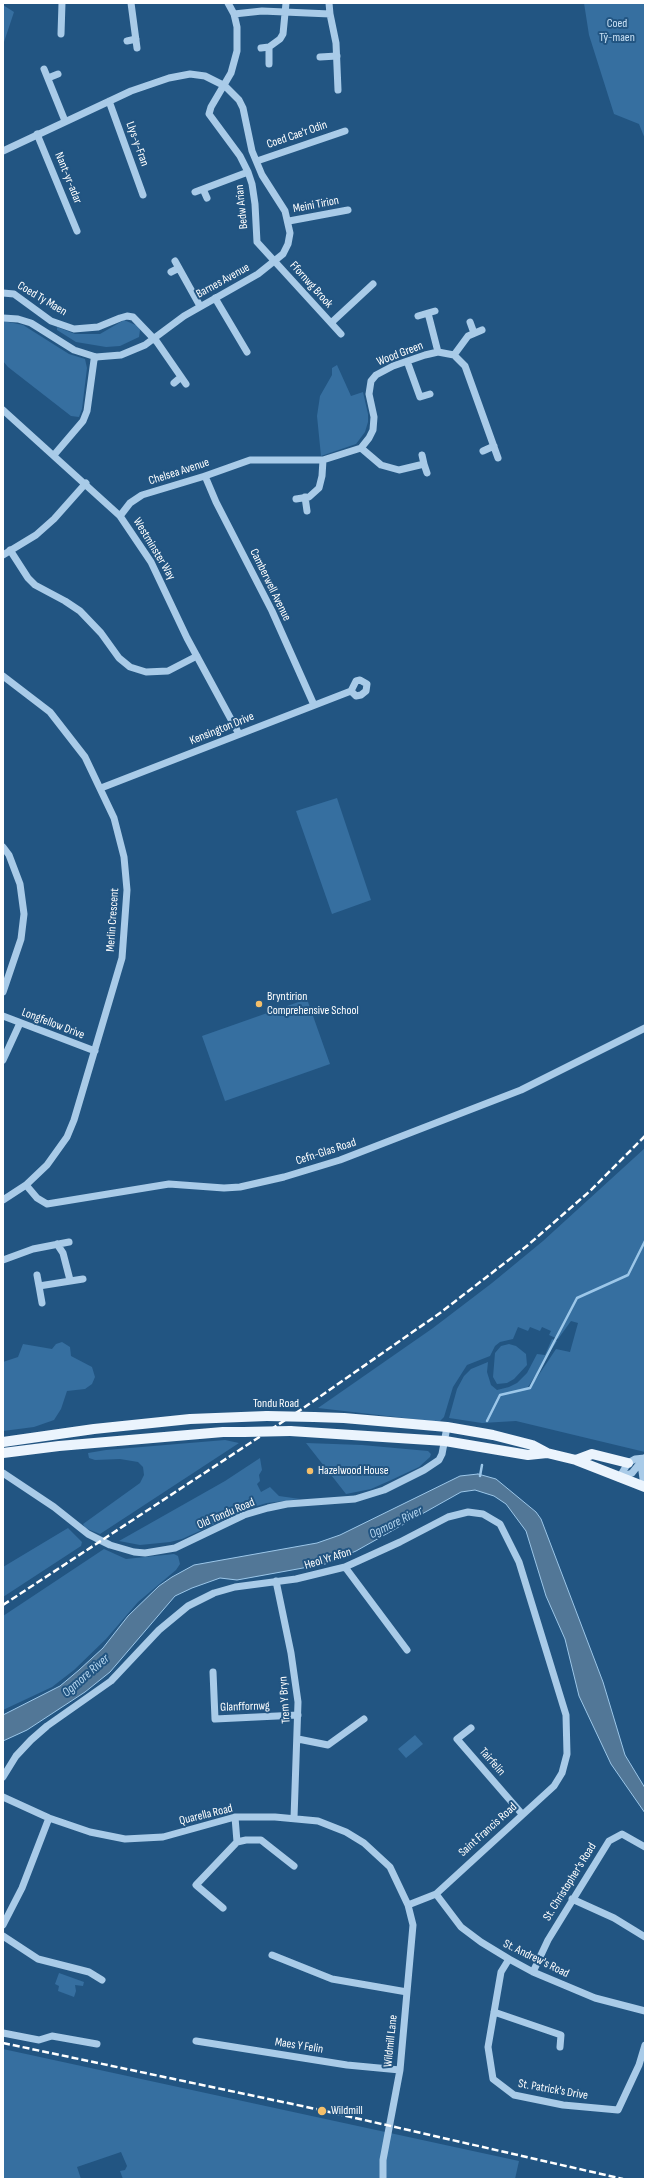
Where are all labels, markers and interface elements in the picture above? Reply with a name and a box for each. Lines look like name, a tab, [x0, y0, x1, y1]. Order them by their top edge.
park label: Coed Tŷ-maen	[599, 17, 635, 45]
street label: Coed Cae'r Odin	[265, 118, 329, 152]
street label: Llys-y-Fran	[122, 120, 152, 168]
street label: Nant-yr-adar	[51, 150, 85, 206]
street label: Bedw Arian	[233, 184, 251, 230]
street label: Meini Tirion	[292, 194, 340, 216]
street label: Ffornwg Brook	[286, 259, 336, 311]
street label: Barnes Avenue	[194, 260, 252, 302]
street label: Coed Ty Maen	[15, 279, 69, 319]
street label: Wood Green	[375, 339, 425, 369]
street label: Chelsea Avenue	[147, 455, 211, 489]
street label: Westminster Way	[130, 515, 178, 583]
street label: Camberwell Avenue	[246, 547, 294, 623]
street label: Kensington Drive	[188, 710, 256, 748]
street label: Merlin Crescent	[104, 888, 122, 952]
place label: Bryntirion Comprehensive School	[267, 990, 359, 1018]
marker: Bryntirion Comprehensive School	[254, 999, 264, 1009]
street label: Longfellow Drive	[20, 1005, 86, 1043]
street label: Cefn-Glas Road	[294, 1135, 358, 1169]
street label: Tondu Road	[253, 1397, 299, 1411]
place label: Hazelwood House	[318, 1464, 389, 1478]
marker: Hazelwood House	[305, 1466, 315, 1476]
street label: Old Tondu Road	[195, 1495, 257, 1533]
water label: Ogmore River	[367, 1503, 425, 1543]
street label: Heol Yr Afon	[303, 1545, 353, 1573]
water label: Ogmore River	[59, 1651, 113, 1701]
street label: Trem Y Bryn	[276, 1676, 294, 1724]
street label: Glanffornwg	[220, 1699, 270, 1715]
street label: Tairfelin	[476, 1745, 508, 1779]
street label: Saint Francis Road	[456, 1800, 520, 1860]
street label: Quarella Road	[178, 1801, 234, 1829]
street label: St. Christopher's Road	[540, 1840, 600, 1924]
street label: St. Andrew's Road	[501, 1937, 571, 1981]
street label: Wildmill Lane	[381, 2014, 401, 2068]
street label: Maes Y Felin	[274, 2035, 324, 2057]
street label: St. Patrick's Drive	[517, 2077, 589, 2103]
place label: Wildmill	[331, 2104, 363, 2118]
marker: Wildmill	[316, 2105, 328, 2117]

